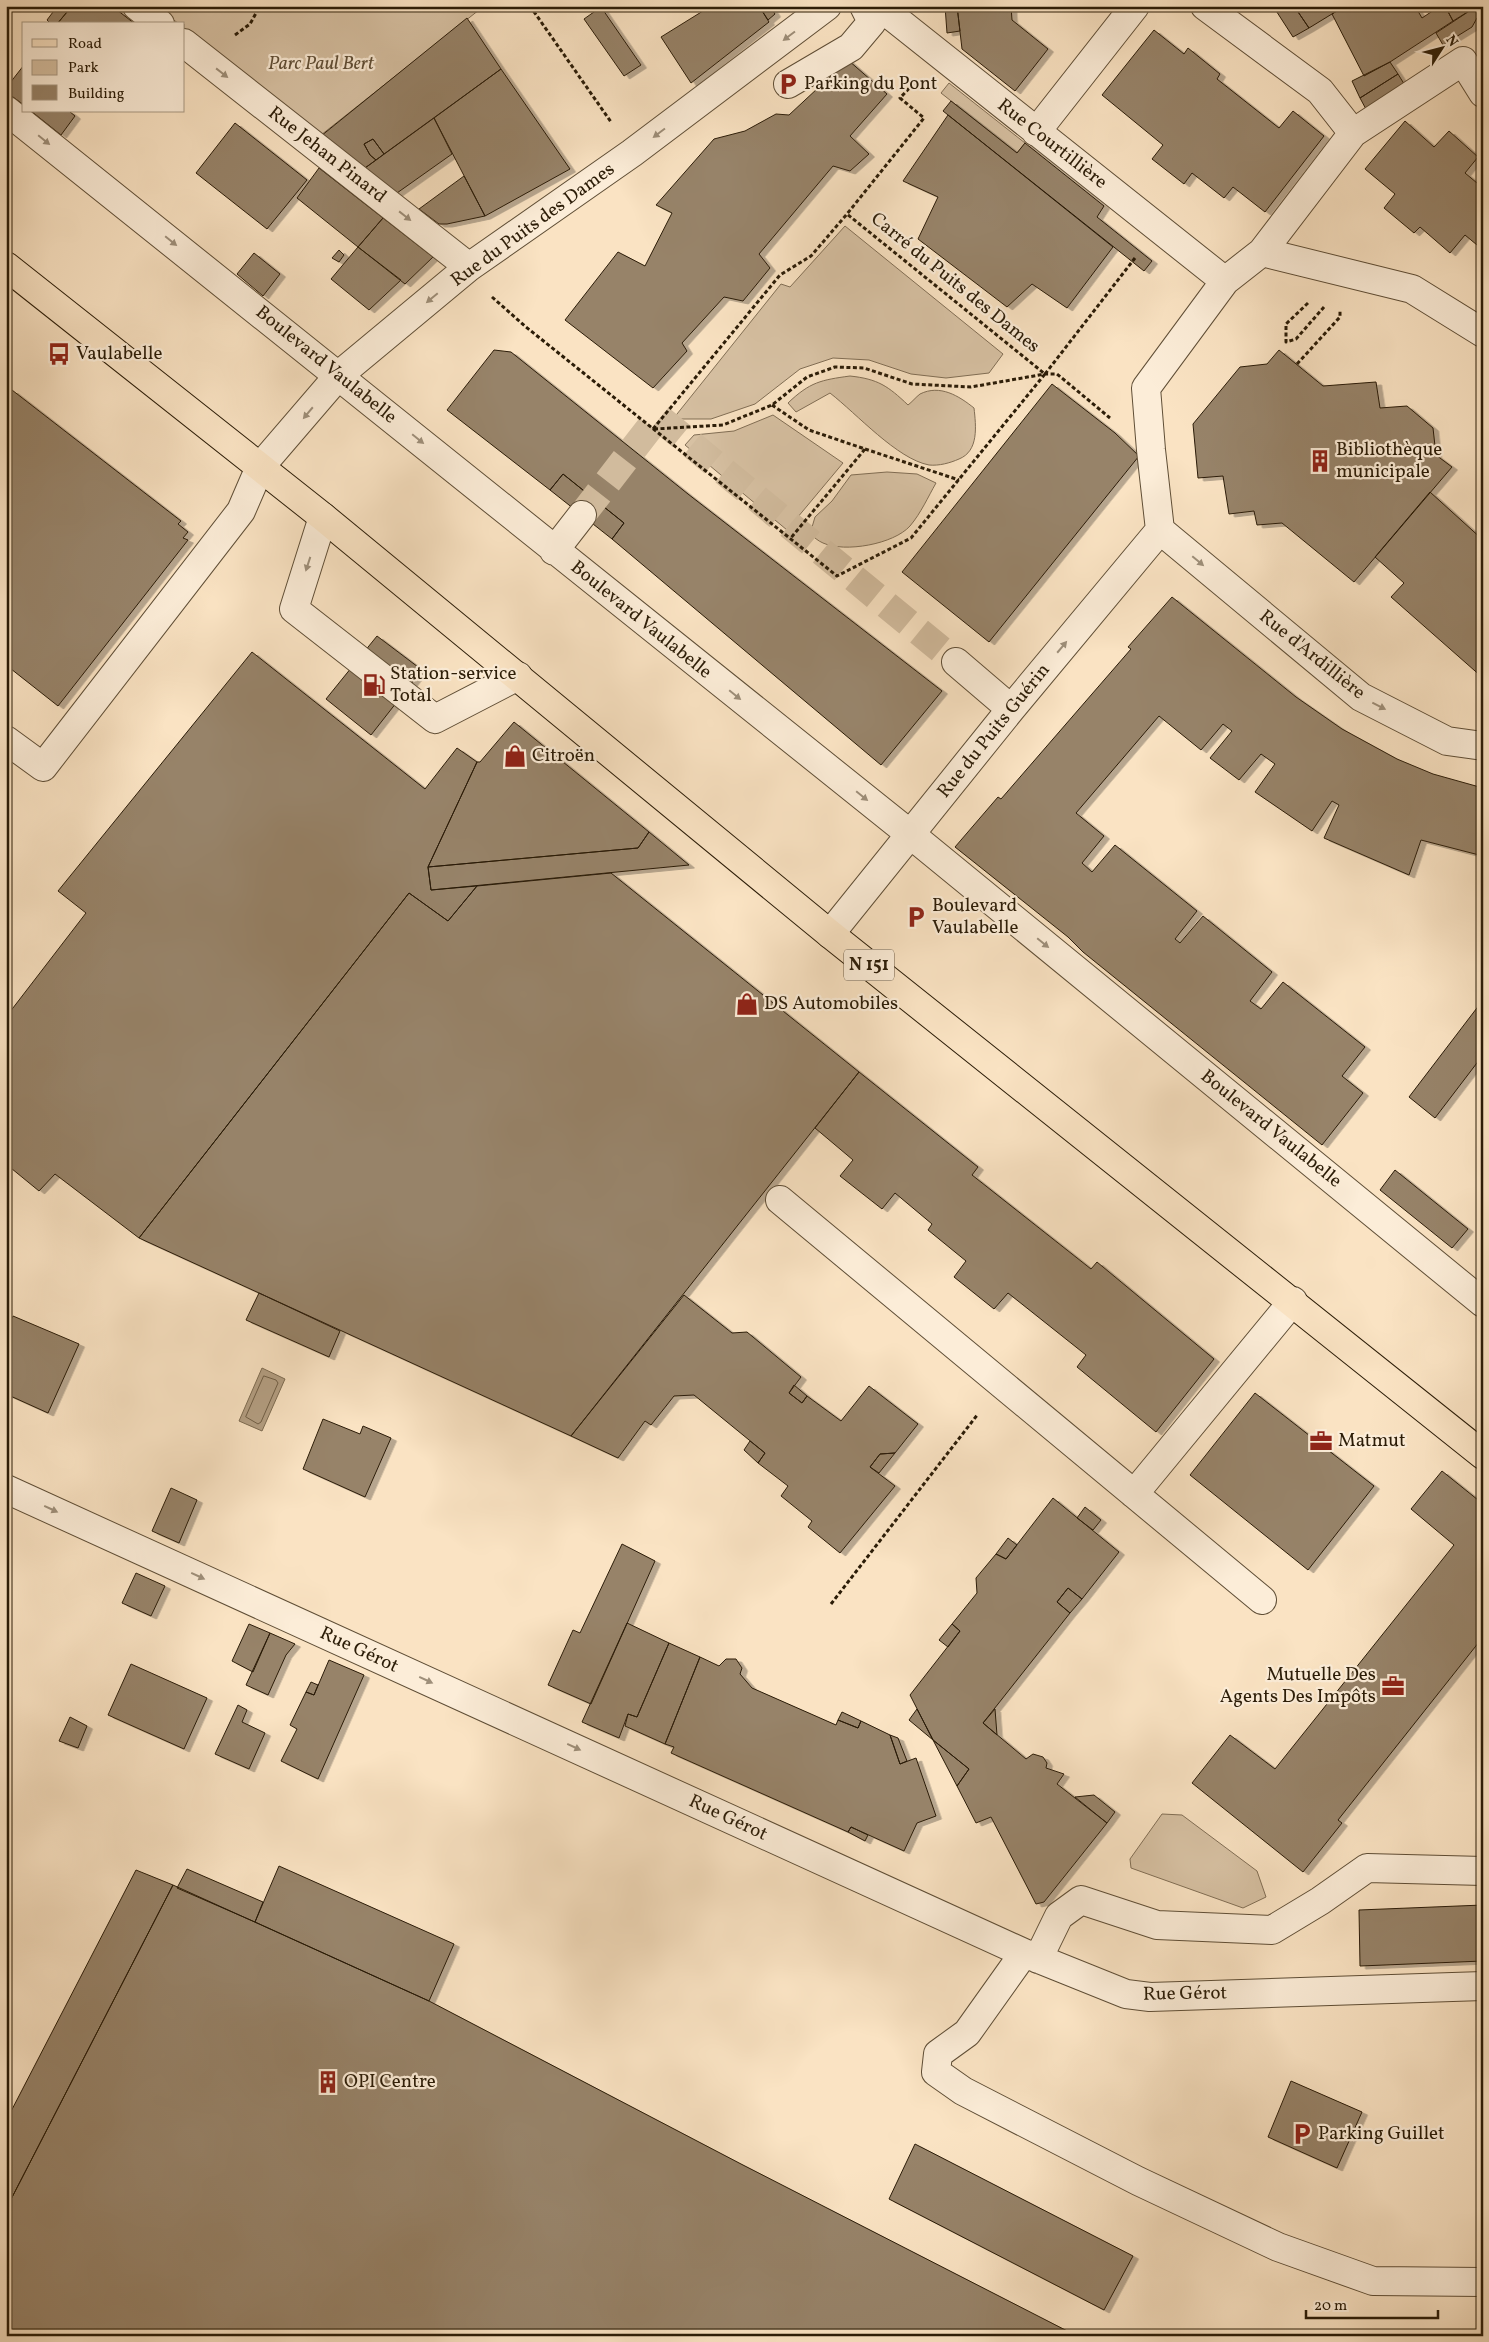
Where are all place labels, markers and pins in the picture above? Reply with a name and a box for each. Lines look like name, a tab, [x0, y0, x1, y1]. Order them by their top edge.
parking icon: Parking du Pont	[775, 71, 801, 97]
place label: Parking du Pont	[804, 71, 938, 97]
bus stop icon: Vaulabelle	[46, 341, 72, 367]
place label: Vaulabelle	[76, 341, 162, 367]
place label: Bibliothèque municipale	[1336, 437, 1442, 485]
building icon: Bibliothèque municipale	[1307, 448, 1333, 474]
place label: Station-service Total	[390, 661, 516, 709]
fuel station icon: Station-service Total	[361, 672, 387, 698]
shop icon: Citroën	[502, 743, 528, 769]
place label: Citroën	[532, 743, 595, 769]
place label: Boulevard Vaulabelle	[932, 893, 1018, 941]
parking icon: Boulevard Vaulabelle	[903, 904, 929, 930]
shop icon: DS Automobiles	[734, 991, 760, 1017]
place label: DS Automobiles	[764, 991, 898, 1017]
office icon: Matmut	[1308, 1428, 1334, 1454]
place label: Matmut	[1338, 1428, 1406, 1454]
place label: Mutuelle Des Agents Des Impôts	[1220, 1662, 1376, 1710]
office icon: Mutuelle Des Agents Des Impôts	[1380, 1673, 1406, 1699]
building icon: OPI Centre	[315, 2069, 341, 2095]
place label: OPI Centre	[344, 2069, 436, 2095]
parking icon: Parking Guillet	[1289, 2121, 1315, 2147]
place label: Parking Guillet	[1318, 2121, 1445, 2147]

